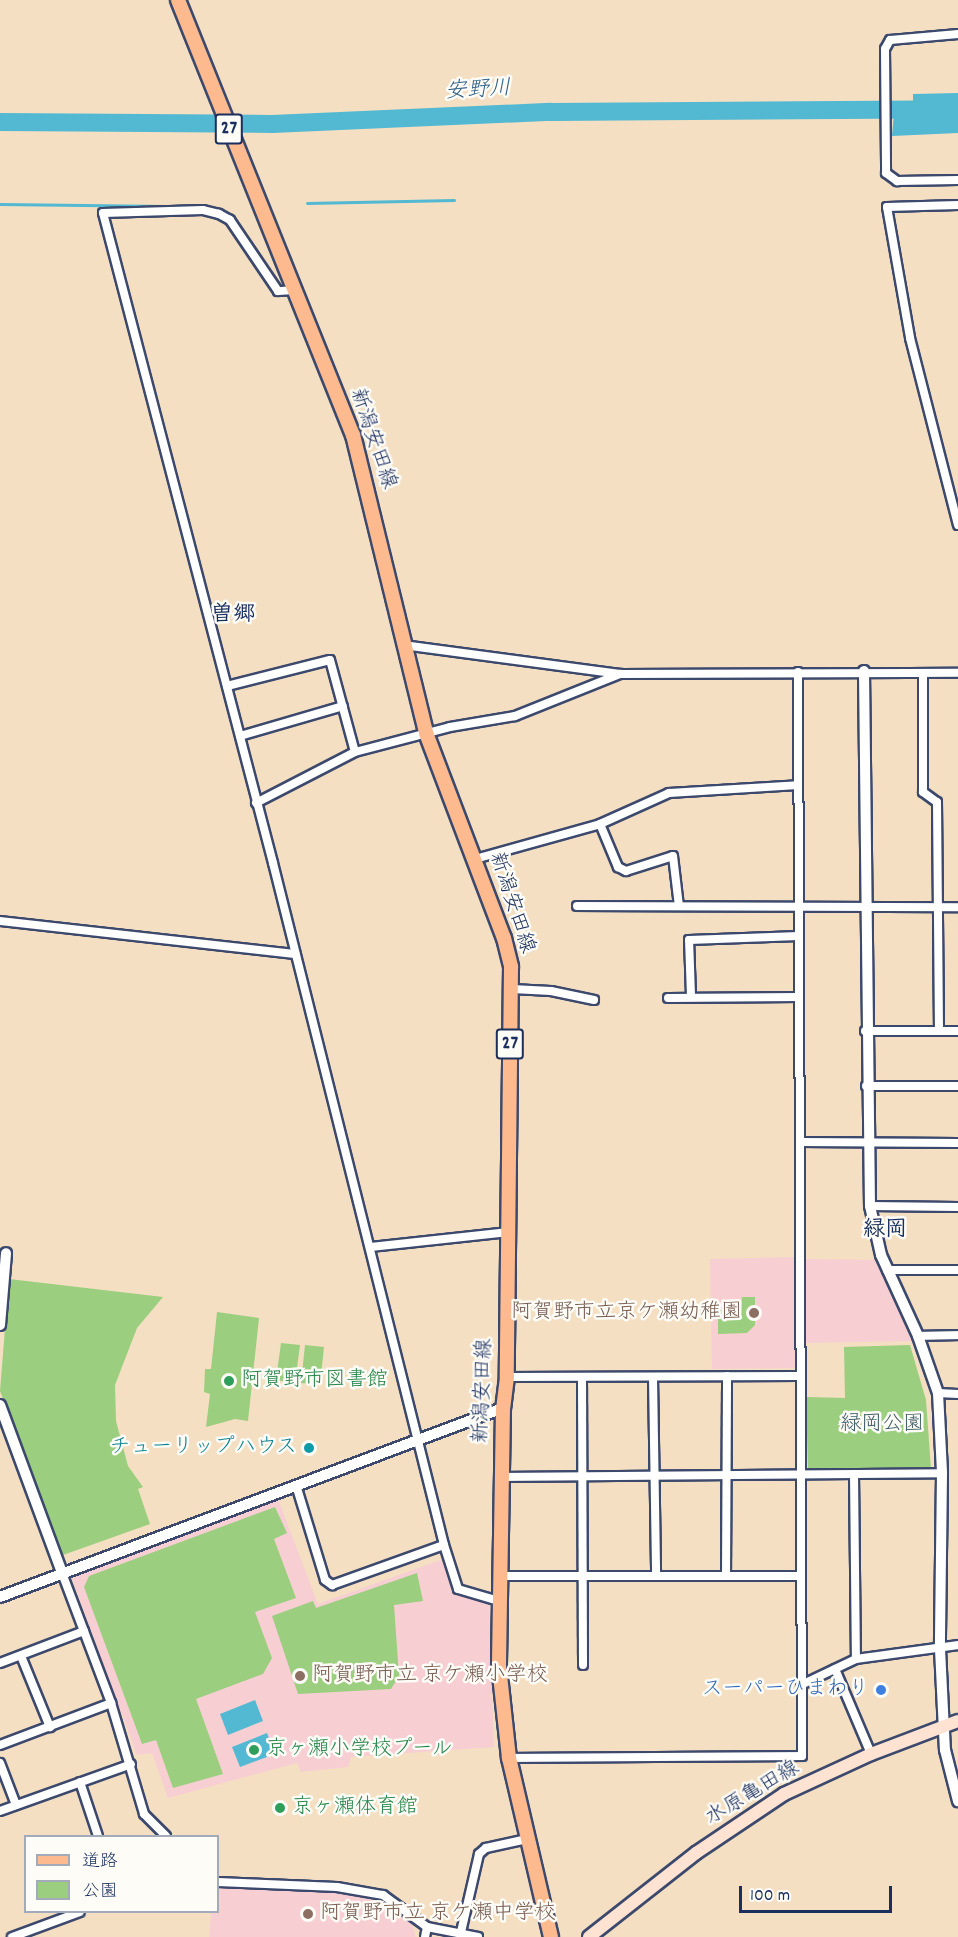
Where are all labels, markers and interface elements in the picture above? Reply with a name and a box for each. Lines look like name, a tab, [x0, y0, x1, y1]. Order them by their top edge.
water label: 安野川	[444, 76, 512, 106]
road number: 27	[214, 112, 244, 146]
street label: 新潟安田線	[343, 385, 401, 493]
district label: 曽郷	[211, 603, 255, 629]
street label: 新潟安田線	[483, 849, 539, 957]
road number: 27	[495, 1027, 525, 1061]
district label: 緑岡	[863, 1218, 907, 1244]
place label: 阿賀野市立京ケ瀬幼稚園	[511, 1300, 742, 1326]
marker: 阿賀野市立京ケ瀬幼稚園	[747, 1306, 761, 1320]
street label: 新潟安田線	[470, 1338, 498, 1444]
place label: 阿賀野市図書館	[241, 1368, 388, 1394]
marker: 阿賀野市図書館	[222, 1374, 236, 1388]
park label: 緑岡公園	[840, 1412, 924, 1438]
place label: チューリップハウス	[108, 1435, 297, 1461]
marker: チューリップハウス	[302, 1441, 316, 1455]
place label: 阿賀野市立 京ケ瀬小学校	[312, 1663, 548, 1689]
marker: 阿賀野市立 京ケ瀬小学校	[293, 1669, 307, 1683]
place label: スーパーひまわり	[702, 1677, 869, 1703]
marker: スーパーひまわり	[874, 1683, 888, 1697]
place label: 京ヶ瀬小学校プール	[266, 1737, 454, 1763]
marker: 京ヶ瀬小学校プール	[247, 1743, 261, 1757]
street label: 水原亀田線	[702, 1756, 804, 1832]
place label: 京ヶ瀬体育館	[292, 1795, 418, 1821]
marker: 京ヶ瀬体育館	[273, 1801, 287, 1815]
legend	[24, 1835, 219, 1913]
text: 道路	[82, 1850, 118, 1875]
scale bar	[742, 1874, 895, 1912]
text: 公園	[82, 1880, 118, 1905]
text: 100 m	[750, 1884, 790, 1909]
place label: 阿賀野市立 京ケ瀬中学校	[320, 1901, 556, 1927]
marker: 阿賀野市立 京ケ瀬中学校	[301, 1907, 315, 1921]

